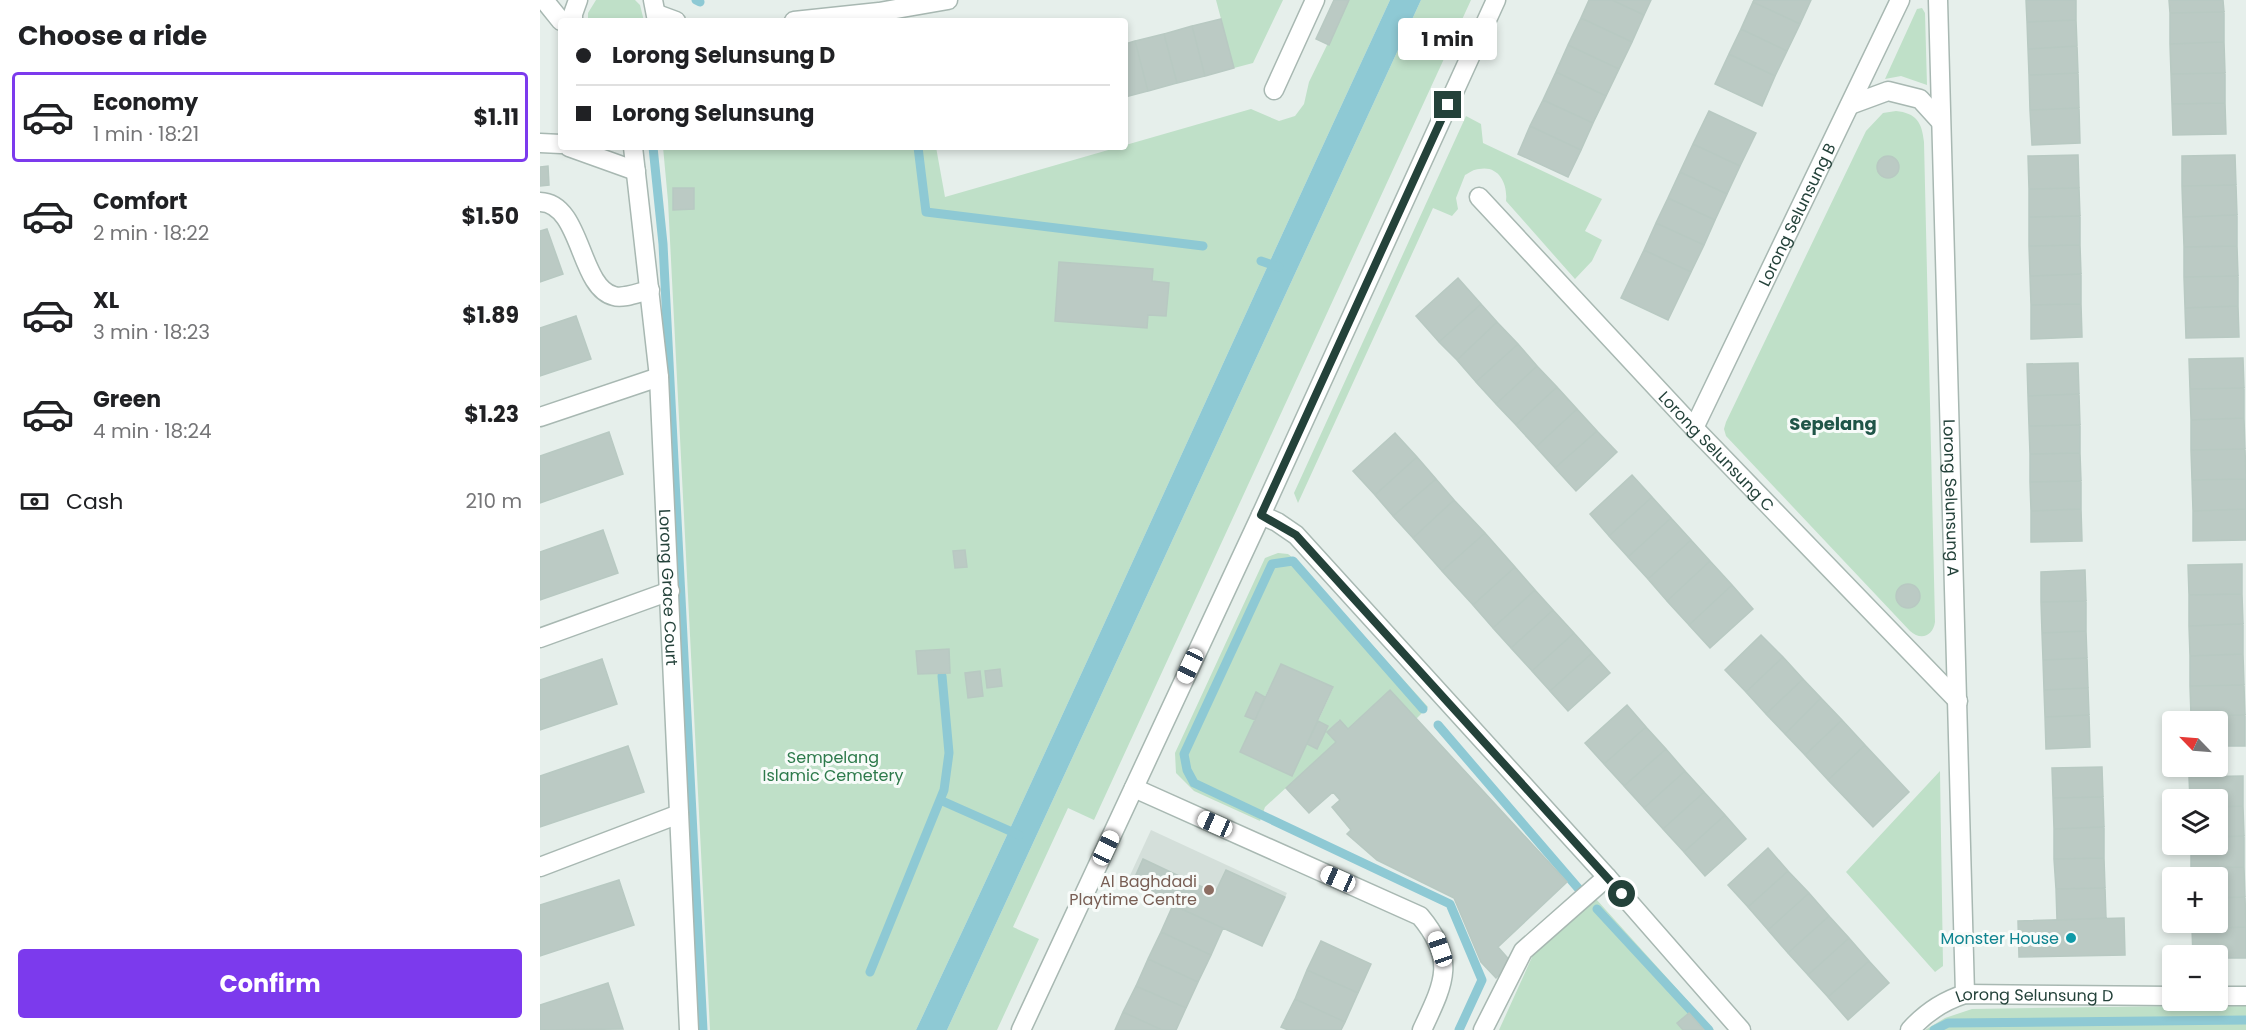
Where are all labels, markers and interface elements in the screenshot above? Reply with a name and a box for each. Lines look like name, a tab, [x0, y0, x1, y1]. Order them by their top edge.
text: Choose a ride	[18, 17, 207, 54]
callout: 1 min	[1398, 18, 1498, 60]
text: 1 min	[1421, 25, 1474, 53]
text: Lorong Selunsung D	[612, 40, 835, 71]
text: Economy	[93, 87, 198, 118]
icon: car	[21, 90, 75, 144]
route end	[1434, 91, 1461, 118]
text: Lorong Selunsung	[612, 98, 814, 129]
text: $1.11	[474, 102, 519, 133]
text: 1 min · 18:21	[93, 120, 199, 148]
street label: Lorong Selunsung B	[1753, 139, 1842, 290]
text: Comfort	[93, 186, 187, 217]
icon: car	[21, 189, 75, 243]
text: $1.50	[461, 201, 519, 232]
text: 2 min · 18:22	[93, 219, 209, 247]
text: XL	[93, 285, 119, 316]
icon: car	[21, 288, 75, 342]
text: $1.89	[462, 300, 519, 331]
text: 3 min · 18:23	[93, 318, 210, 346]
text: Green	[93, 384, 161, 415]
street label: Lorong Selunsung C	[1653, 386, 1780, 517]
icon: car	[21, 387, 75, 441]
text: $1.23	[464, 399, 519, 430]
district label: Sepelang	[1789, 411, 1877, 436]
text: 4 min · 18:24	[93, 417, 212, 445]
street label: Lorong Selunsung A	[1937, 419, 1965, 577]
icon: cash	[18, 485, 51, 518]
text: Cash	[66, 486, 123, 517]
text: 210 m	[466, 487, 522, 515]
street label: Lorong Grace Court	[653, 509, 683, 666]
car	[1174, 646, 1206, 686]
north arrow	[2162, 711, 2228, 777]
map controls	[2162, 711, 2228, 1011]
park label: Sempelang Islamic Cemetery	[763, 746, 903, 787]
button: layers	[2162, 789, 2228, 855]
car	[1195, 808, 1235, 840]
car	[1090, 828, 1122, 868]
car	[1318, 863, 1358, 895]
button: +	[2162, 867, 2228, 933]
place label: Al Baghdadi Playtime Centre	[1069, 870, 1197, 911]
route start	[1608, 880, 1635, 907]
marker: Al Baghdadi Playtime Centre	[1202, 883, 1216, 897]
place label: Monster House	[1941, 927, 2059, 950]
car	[1426, 929, 1454, 969]
marker: Monster House	[2064, 931, 2078, 945]
button: −	[2162, 945, 2228, 1011]
button: Confirm	[18, 949, 522, 1018]
street label: Lorong Selunsung D	[1952, 983, 2113, 1008]

